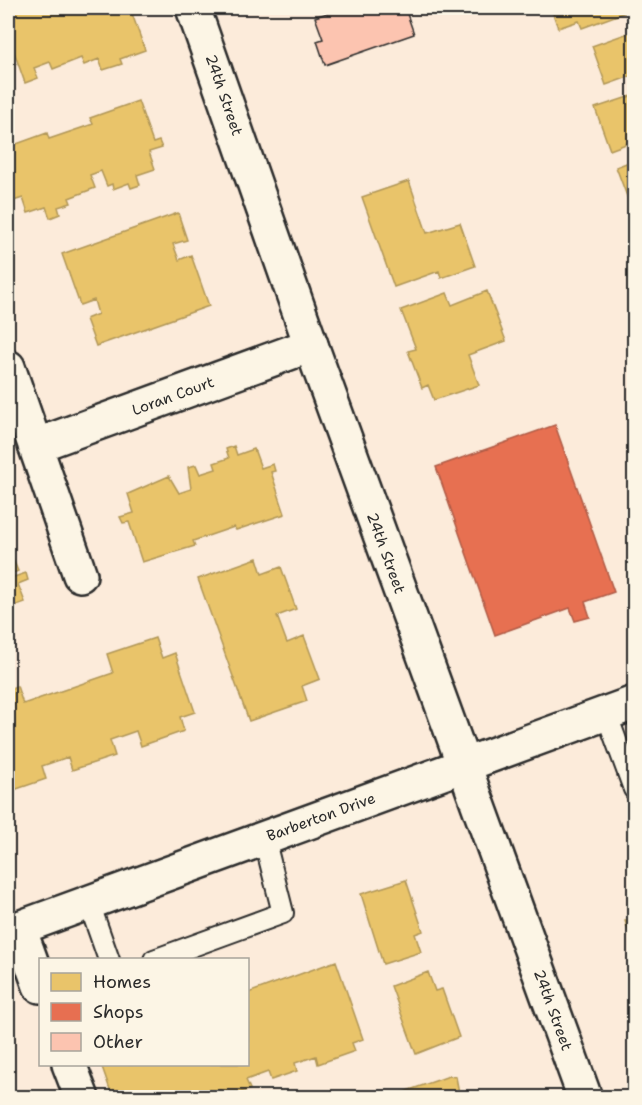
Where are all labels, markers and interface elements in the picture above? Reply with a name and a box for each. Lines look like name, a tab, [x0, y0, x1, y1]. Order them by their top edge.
street label: 24th Street	[201, 52, 247, 138]
street label: Loran Court	[129, 372, 217, 420]
street label: 24th Street	[362, 510, 410, 596]
street label: Barberton Drive	[264, 788, 378, 846]
legend	[39, 958, 249, 1066]
street label: 24th Street	[529, 967, 577, 1053]
text: Homes	[93, 970, 151, 994]
text: Shops	[93, 1000, 144, 1024]
text: Other	[93, 1030, 143, 1054]

